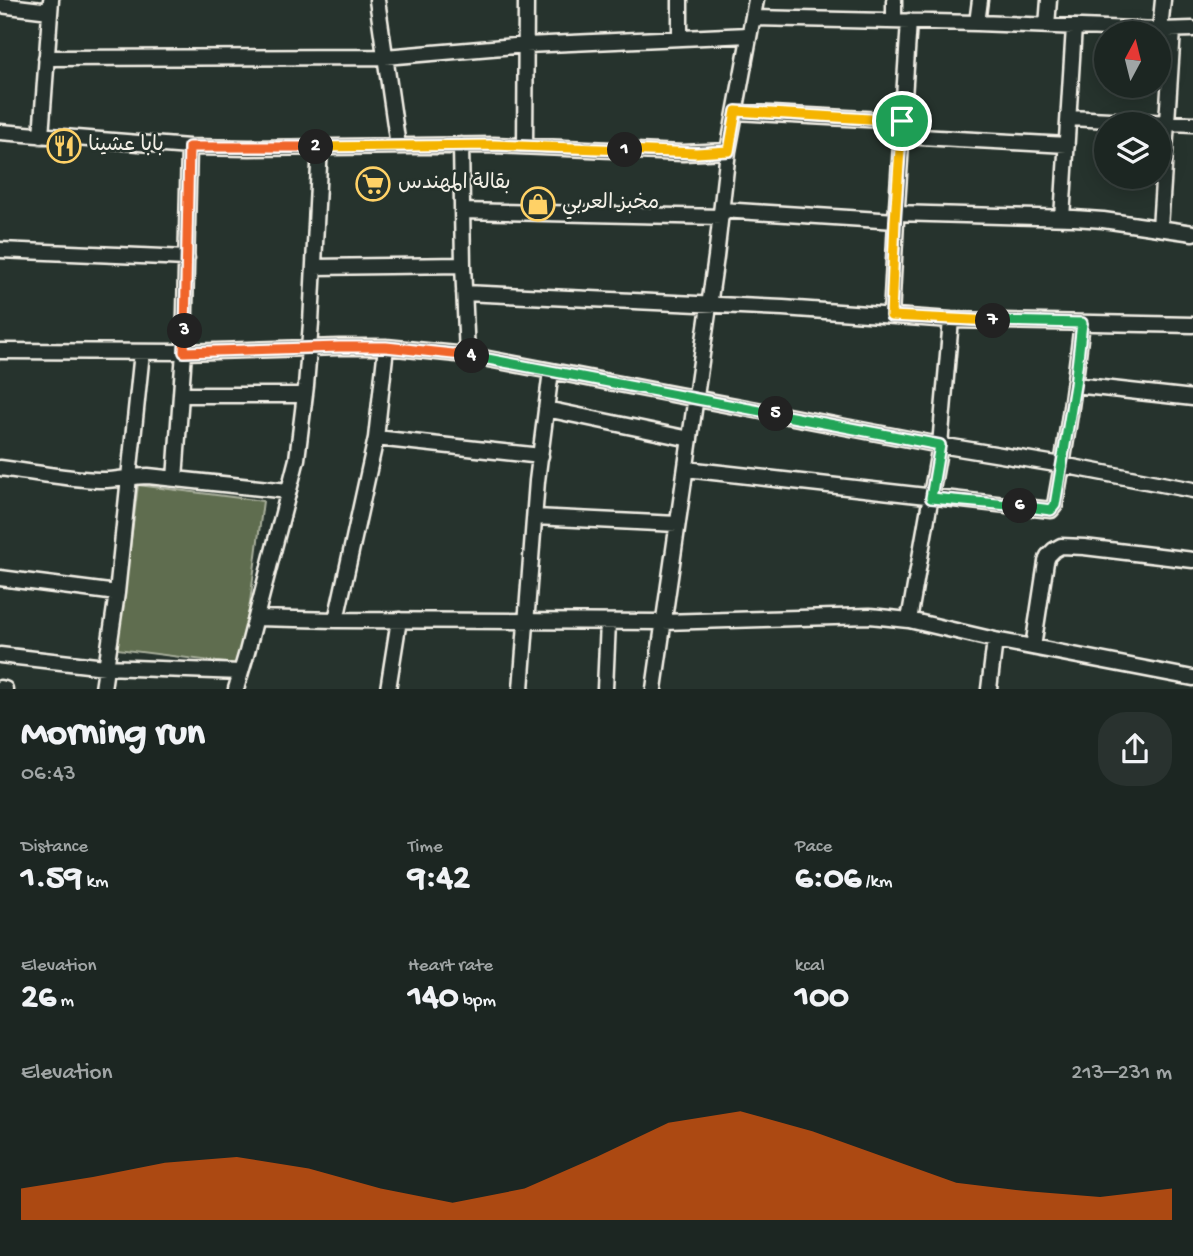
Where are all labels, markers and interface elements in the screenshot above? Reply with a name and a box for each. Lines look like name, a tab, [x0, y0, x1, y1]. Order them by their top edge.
north arrow	[1094, 21, 1171, 98]
map controls	[1094, 21, 1171, 189]
pin	[872, 91, 932, 151]
icon: arrive	[883, 102, 921, 140]
button: layers	[1094, 112, 1171, 189]
restaurant icon: بابا عشينا	[45, 127, 83, 165]
pin: 2	[298, 130, 334, 164]
pin: 1	[608, 132, 642, 168]
place label: بابا عشينا	[88, 134, 164, 159]
text: 2	[311, 135, 320, 158]
text: 1	[621, 138, 628, 161]
supermarket icon: بقالة المهندس	[354, 165, 392, 203]
place label: بقالة المهندس	[398, 172, 511, 197]
shop icon: مخبز العربي	[519, 185, 557, 223]
place label: مخبز العربي	[562, 192, 659, 220]
pin: 7	[976, 304, 1010, 338]
text: 7	[988, 309, 997, 332]
pin: 3	[168, 314, 202, 348]
text: 3	[180, 319, 189, 342]
pin: 4	[454, 338, 490, 374]
text: 4	[467, 344, 476, 367]
pin: 5	[758, 396, 794, 432]
text: 5	[771, 402, 781, 425]
pin: 6	[1002, 489, 1038, 524]
text: 6	[1015, 494, 1024, 517]
button: share	[1098, 712, 1172, 786]
text: Morning run	[21, 713, 205, 757]
text: 06:43	[21, 761, 76, 788]
text: Distance	[21, 836, 88, 859]
text: Time	[408, 836, 443, 859]
text: Pace	[795, 836, 832, 859]
text: 1.59	[21, 859, 82, 900]
text: 9:42	[408, 859, 470, 900]
text: 6:06	[795, 859, 861, 900]
text: km	[82, 871, 109, 894]
text: /km	[861, 871, 892, 894]
text: Elevation	[21, 955, 97, 978]
text: Heart rate	[408, 955, 493, 978]
text: kcal	[795, 955, 825, 978]
text: 26	[21, 978, 56, 1019]
text: 140	[408, 978, 459, 1019]
text: 100	[795, 978, 849, 1019]
text: m	[56, 990, 74, 1013]
text: bpm	[459, 990, 496, 1013]
text: Elevation	[21, 1060, 112, 1087]
text: 213–231 m	[1071, 1060, 1172, 1087]

